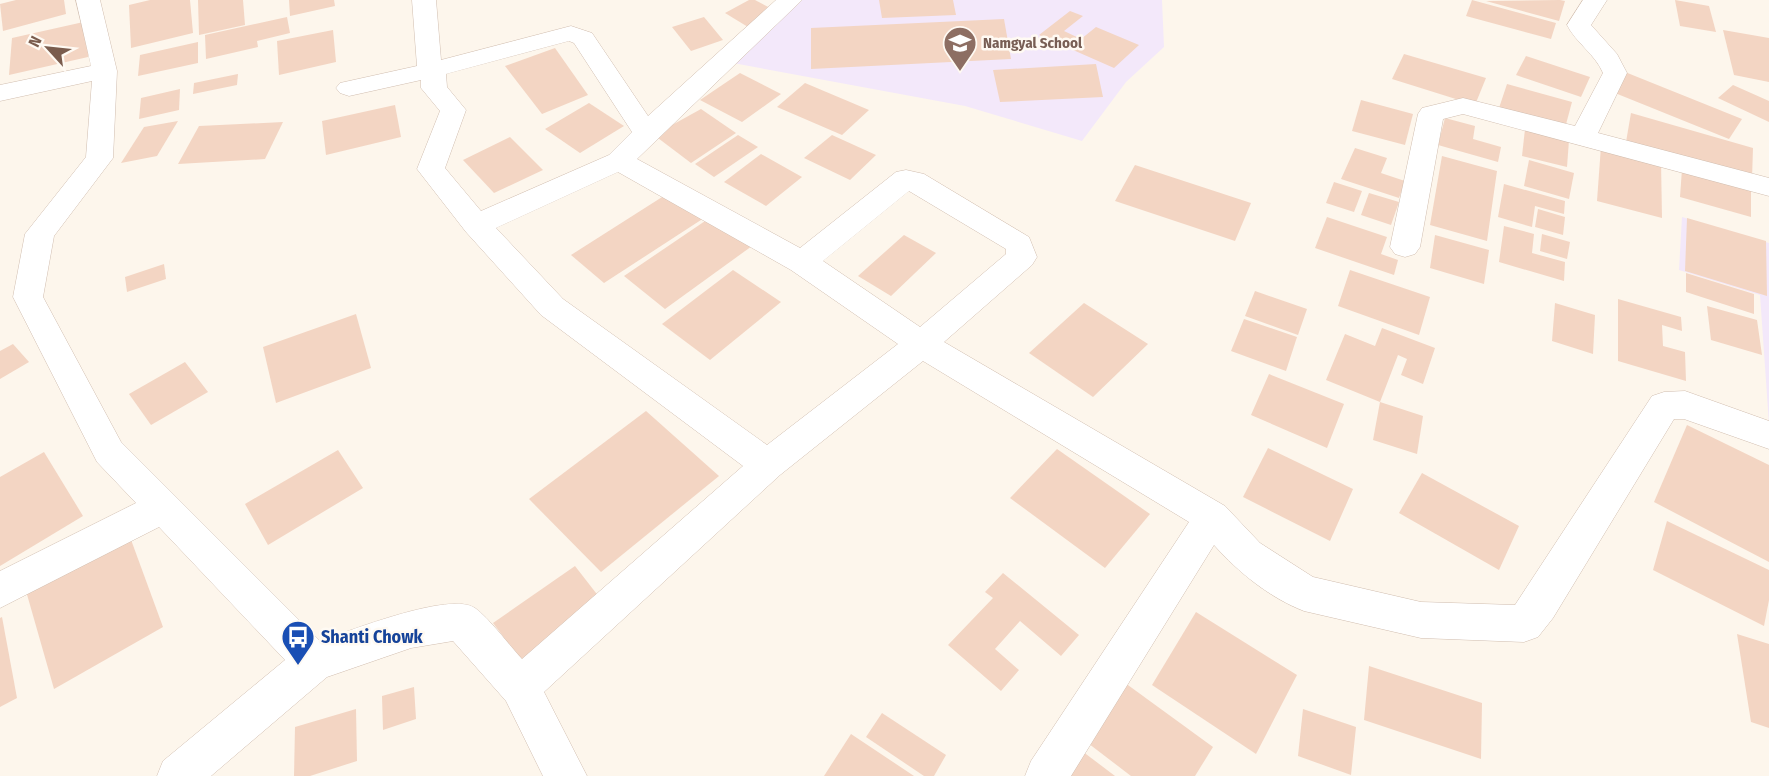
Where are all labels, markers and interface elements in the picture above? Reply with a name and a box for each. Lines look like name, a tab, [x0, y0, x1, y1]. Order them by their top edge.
north arrow	[18, 18, 78, 78]
school or university icon: Namgyal School	[942, 25, 978, 72]
text: N	[24, 33, 46, 50]
place label: Namgyal School	[983, 34, 1083, 52]
bus stop icon: Shanti Chowk	[280, 619, 316, 666]
place label: Shanti Chowk	[321, 626, 424, 648]

